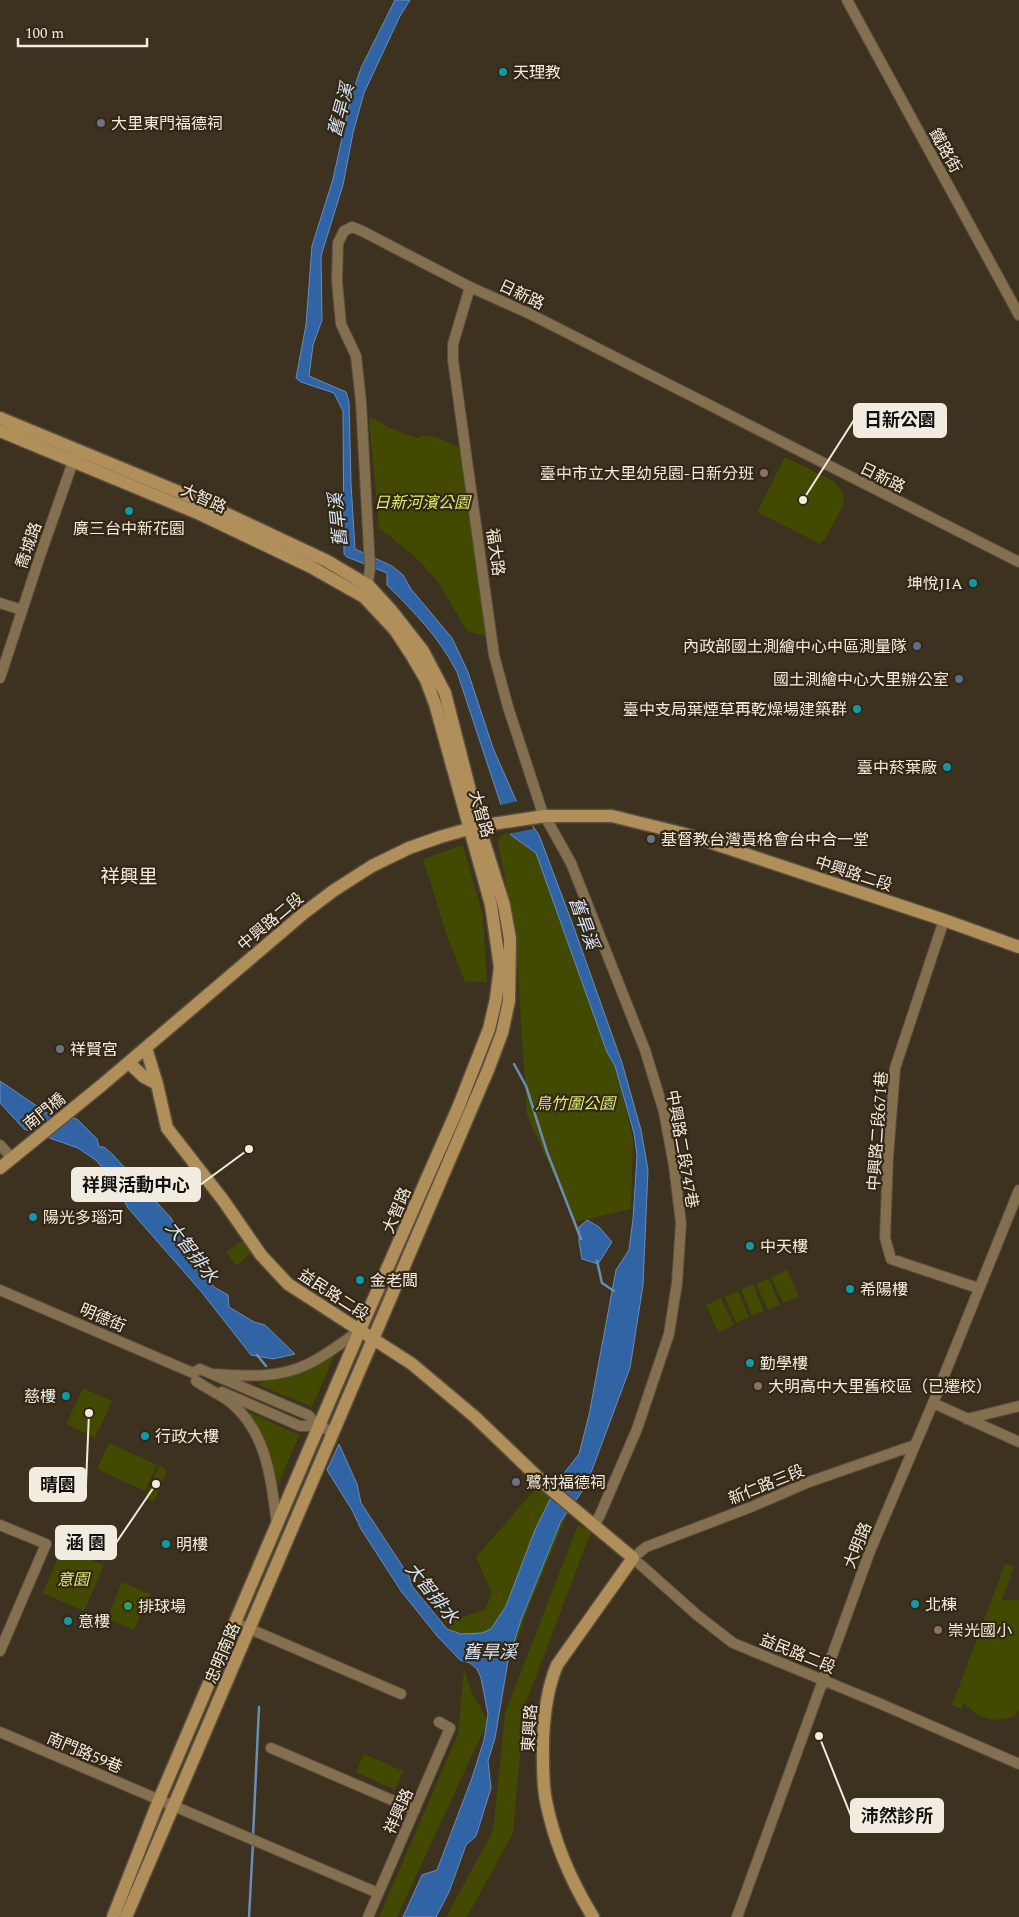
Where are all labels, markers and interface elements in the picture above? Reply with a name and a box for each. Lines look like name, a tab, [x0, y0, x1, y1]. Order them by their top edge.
scale bar	[18, 15, 146, 47]
text: 100 m	[25, 22, 64, 45]
place label: 天理教	[513, 61, 561, 85]
marker: 天理教	[497, 66, 509, 78]
water label: 舊旱溪	[321, 78, 362, 140]
place label: 大里東門福德祠	[111, 112, 223, 136]
marker: 大里東門福德祠	[95, 117, 107, 129]
street label: 鐵路街	[923, 124, 967, 177]
street label: 日新路	[495, 274, 548, 316]
callout: 日新公園	[854, 404, 946, 437]
text: 日新公園	[864, 407, 936, 434]
street label: 日新路	[856, 457, 909, 499]
place label: 臺中市立大里幼兒園-日新分班	[540, 462, 754, 486]
marker: 臺中市立大里幼兒園-日新分班	[758, 467, 770, 479]
street label: 大智路	[177, 478, 230, 520]
water label: 舊旱溪	[322, 489, 355, 548]
park label: 日新河濱公園	[374, 491, 472, 515]
marker: 廣三台中新花園	[123, 505, 135, 517]
place label: 廣三台中新花園	[73, 517, 185, 541]
street label: 喬城路	[10, 519, 48, 572]
street label: 福大路	[480, 527, 510, 578]
place label: 坤悅JIA	[907, 572, 963, 596]
marker: 坤悅JIA	[967, 577, 979, 589]
place label: 內政部國土測繪中心中區測量隊	[683, 635, 907, 659]
marker: 內政部國土測繪中心中區測量隊	[911, 640, 923, 652]
place label: 國土測繪中心大里辦公室	[773, 668, 949, 692]
marker: 國土測繪中心大里辦公室	[953, 673, 965, 685]
place label: 臺中支局葉煙草再乾燥場建築群	[623, 698, 847, 722]
marker: 臺中支局葉煙草再乾燥場建築群	[851, 703, 863, 715]
place label: 臺中菸葉廠	[857, 756, 937, 780]
marker: 臺中菸葉廠	[941, 761, 953, 773]
street label: 大智路	[463, 788, 499, 841]
place label: 基督教台灣貴格會台中合一堂	[661, 828, 869, 852]
marker: 基督教台灣貴格會台中合一堂	[645, 833, 657, 845]
street label: 中興路二段	[812, 850, 895, 898]
district label: 祥興里	[100, 863, 158, 892]
street label: 中興路二段	[232, 887, 309, 957]
water label: 舊旱溪	[562, 893, 606, 956]
place label: 祥賢宮	[70, 1038, 118, 1062]
marker: 祥賢宮	[54, 1043, 66, 1055]
street label: 中興路二段671巷	[862, 1070, 894, 1192]
street label: 南門橋	[18, 1087, 71, 1136]
street label: 中興路二段747巷	[660, 1088, 704, 1210]
park label: 鳥竹圍公園	[535, 1092, 617, 1116]
callout: 祥興活動中心	[72, 1168, 200, 1201]
text: 祥興活動中心	[82, 1172, 190, 1199]
street label: 大智路	[376, 1184, 417, 1237]
place label: 陽光多瑙河	[43, 1206, 123, 1230]
marker: 陽光多瑙河	[27, 1211, 39, 1223]
water label: 大智排水	[159, 1216, 225, 1290]
place label: 中天樓	[760, 1235, 808, 1259]
marker: 中天樓	[744, 1240, 756, 1252]
street label: 益民路二段	[293, 1263, 374, 1327]
place label: 金老闆	[370, 1269, 418, 1293]
marker: 金老闆	[354, 1274, 366, 1286]
place label: 希陽樓	[860, 1278, 908, 1302]
marker: 希陽樓	[844, 1283, 856, 1295]
street label: 明德街	[76, 1297, 129, 1338]
place label: 勤學樓	[760, 1352, 808, 1376]
marker: 勤學樓	[744, 1357, 756, 1369]
place label: 大明高中大里舊校區（已遷校）	[768, 1375, 992, 1399]
marker: 大明高中大里舊校區（已遷校）	[752, 1380, 764, 1392]
place label: 慈樓	[24, 1385, 56, 1409]
marker: 慈樓	[60, 1390, 72, 1402]
place label: 行政大樓	[155, 1425, 219, 1449]
marker: 行政大樓	[139, 1430, 151, 1442]
street label: 新仁路三段	[725, 1459, 808, 1511]
callout: 晴園	[30, 1468, 86, 1501]
place label: 鷺村福德祠	[526, 1471, 606, 1495]
text: 晴園	[40, 1472, 76, 1499]
marker: 鷺村福德祠	[510, 1476, 522, 1488]
street label: 大明路	[838, 1519, 878, 1572]
callout: 涵 園	[56, 1526, 116, 1559]
text: 涵 園	[66, 1530, 106, 1557]
place label: 明樓	[176, 1533, 208, 1557]
marker: 明樓	[160, 1538, 172, 1550]
water label: 大智排水	[398, 1557, 465, 1631]
park label: 意園	[57, 1568, 91, 1592]
place label: 北棟	[925, 1593, 957, 1617]
place label: 排球場	[138, 1595, 186, 1619]
marker: 北棟	[909, 1598, 921, 1610]
marker: 排球場	[122, 1600, 134, 1612]
place label: 意樓	[78, 1610, 110, 1634]
marker: 意樓	[62, 1615, 74, 1627]
street label: 忠明南路	[199, 1619, 246, 1688]
place label: 崇光國小	[948, 1619, 1012, 1643]
marker: 崇光國小	[932, 1624, 944, 1636]
street label: 益民路二段	[756, 1628, 839, 1680]
water label: 舊旱溪	[463, 1639, 520, 1666]
street label: 東興路	[516, 1703, 544, 1753]
street label: 南門路59巷	[43, 1726, 126, 1780]
street label: 祥興路	[378, 1785, 420, 1838]
callout: 沛然診所	[851, 1799, 943, 1832]
text: 沛然診所	[861, 1803, 933, 1830]

